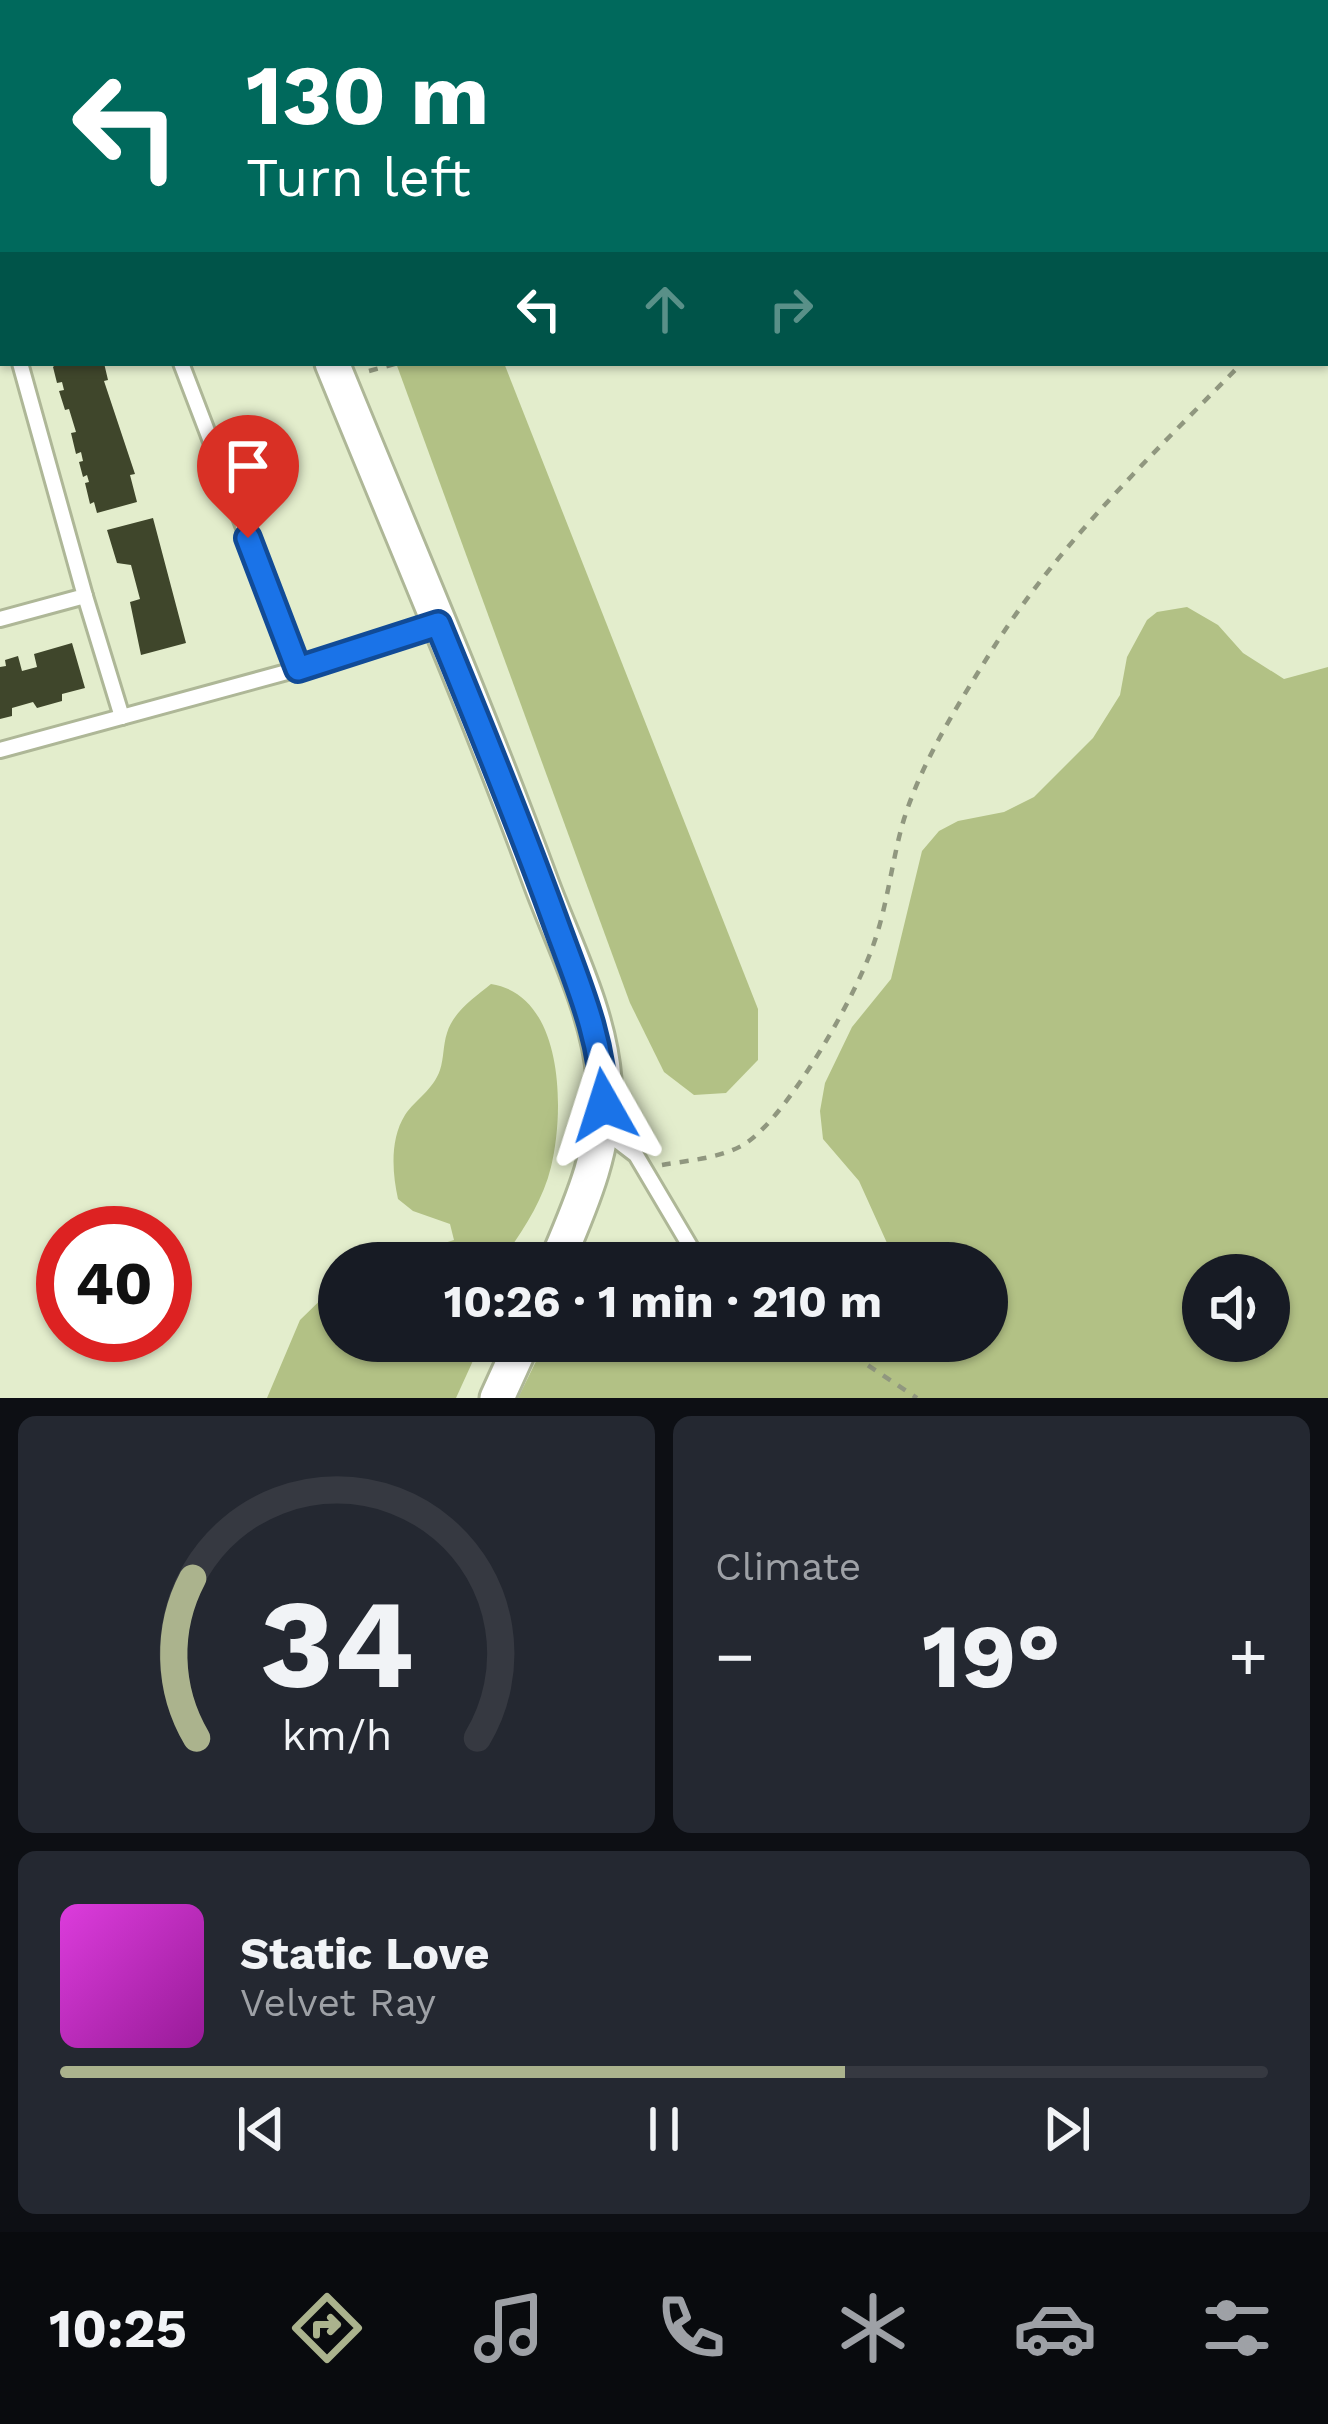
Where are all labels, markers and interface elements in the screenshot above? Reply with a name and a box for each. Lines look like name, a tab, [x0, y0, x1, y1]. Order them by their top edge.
text: 130 m	[246, 46, 489, 144]
icon: left	[48, 48, 204, 204]
text: Turn left	[246, 146, 471, 209]
icon: left	[506, 276, 572, 342]
icon: ahead	[632, 276, 698, 342]
icon: right	[758, 276, 824, 342]
pin	[197, 415, 299, 538]
icon: arrive	[215, 433, 281, 499]
position arrow	[541, 1042, 667, 1168]
speed limit sign: 40	[36, 1206, 192, 1362]
map controls	[1182, 1254, 1290, 1362]
button: sound	[1182, 1254, 1290, 1362]
text: 10:26 · 1 min · 210 m	[444, 1275, 882, 1328]
text: Climate	[715, 1544, 861, 1589]
text: 34	[259, 1571, 414, 1717]
text: 19°	[922, 1603, 1061, 1709]
text: −	[715, 1618, 755, 1695]
text: +	[1228, 1618, 1268, 1695]
text: km/h	[281, 1709, 392, 1759]
text: Static Love	[240, 1927, 490, 1980]
text: Velvet Ray	[240, 1980, 436, 2025]
icon: previous	[228, 2096, 294, 2162]
icon: pause	[631, 2096, 697, 2162]
icon: next	[1034, 2096, 1100, 2162]
icon: directions	[285, 2286, 369, 2370]
icon: music	[467, 2286, 551, 2370]
icon: phone	[649, 2286, 733, 2370]
icon: climate	[831, 2286, 915, 2370]
icon: car	[1013, 2286, 1097, 2370]
icon: filters	[1195, 2286, 1279, 2370]
text: 10:25	[49, 2297, 187, 2360]

